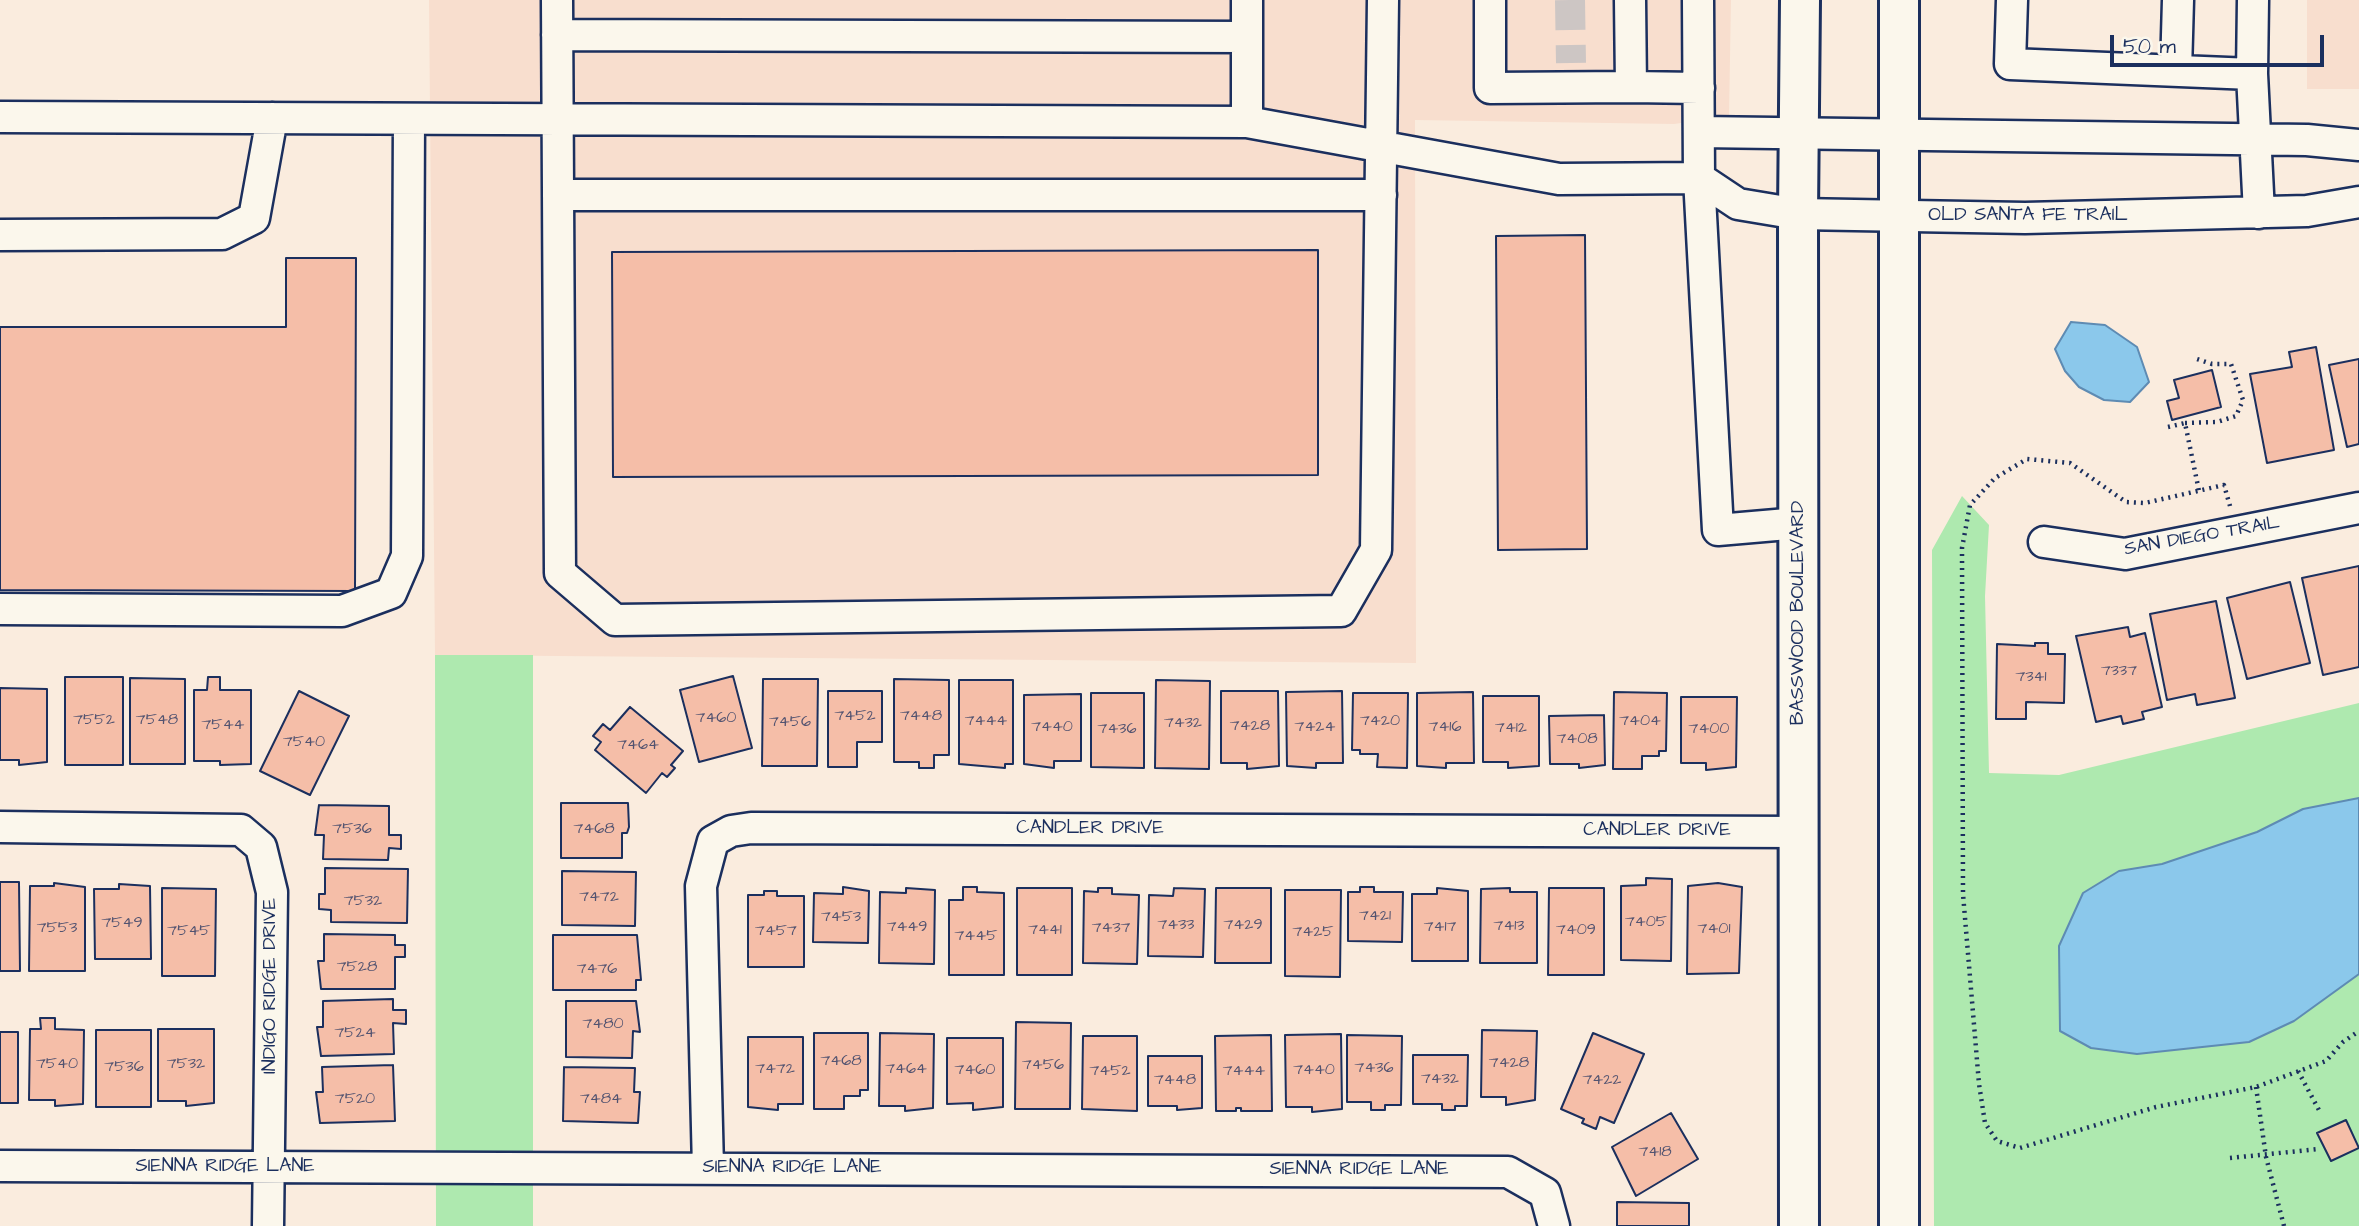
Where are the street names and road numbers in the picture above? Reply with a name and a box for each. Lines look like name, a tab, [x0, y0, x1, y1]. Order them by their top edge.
street label: OLD SANTA FE TRAIL	[1928, 205, 2128, 227]
street label: BASSWOOD BOULEVARD	[1788, 501, 1810, 725]
street label: SAN DIEGO TRAIL	[2123, 512, 2281, 562]
street label: CANDLER DRIVE	[1016, 818, 1164, 840]
street label: CANDLER DRIVE	[1583, 820, 1731, 842]
street label: INDIGO RIDGE DRIVE	[260, 898, 282, 1074]
street label: SIENNA RIDGE LANE	[135, 1156, 315, 1178]
street label: SIENNA RIDGE LANE	[702, 1157, 882, 1179]
street label: SIENNA RIDGE LANE	[1269, 1159, 1449, 1181]

